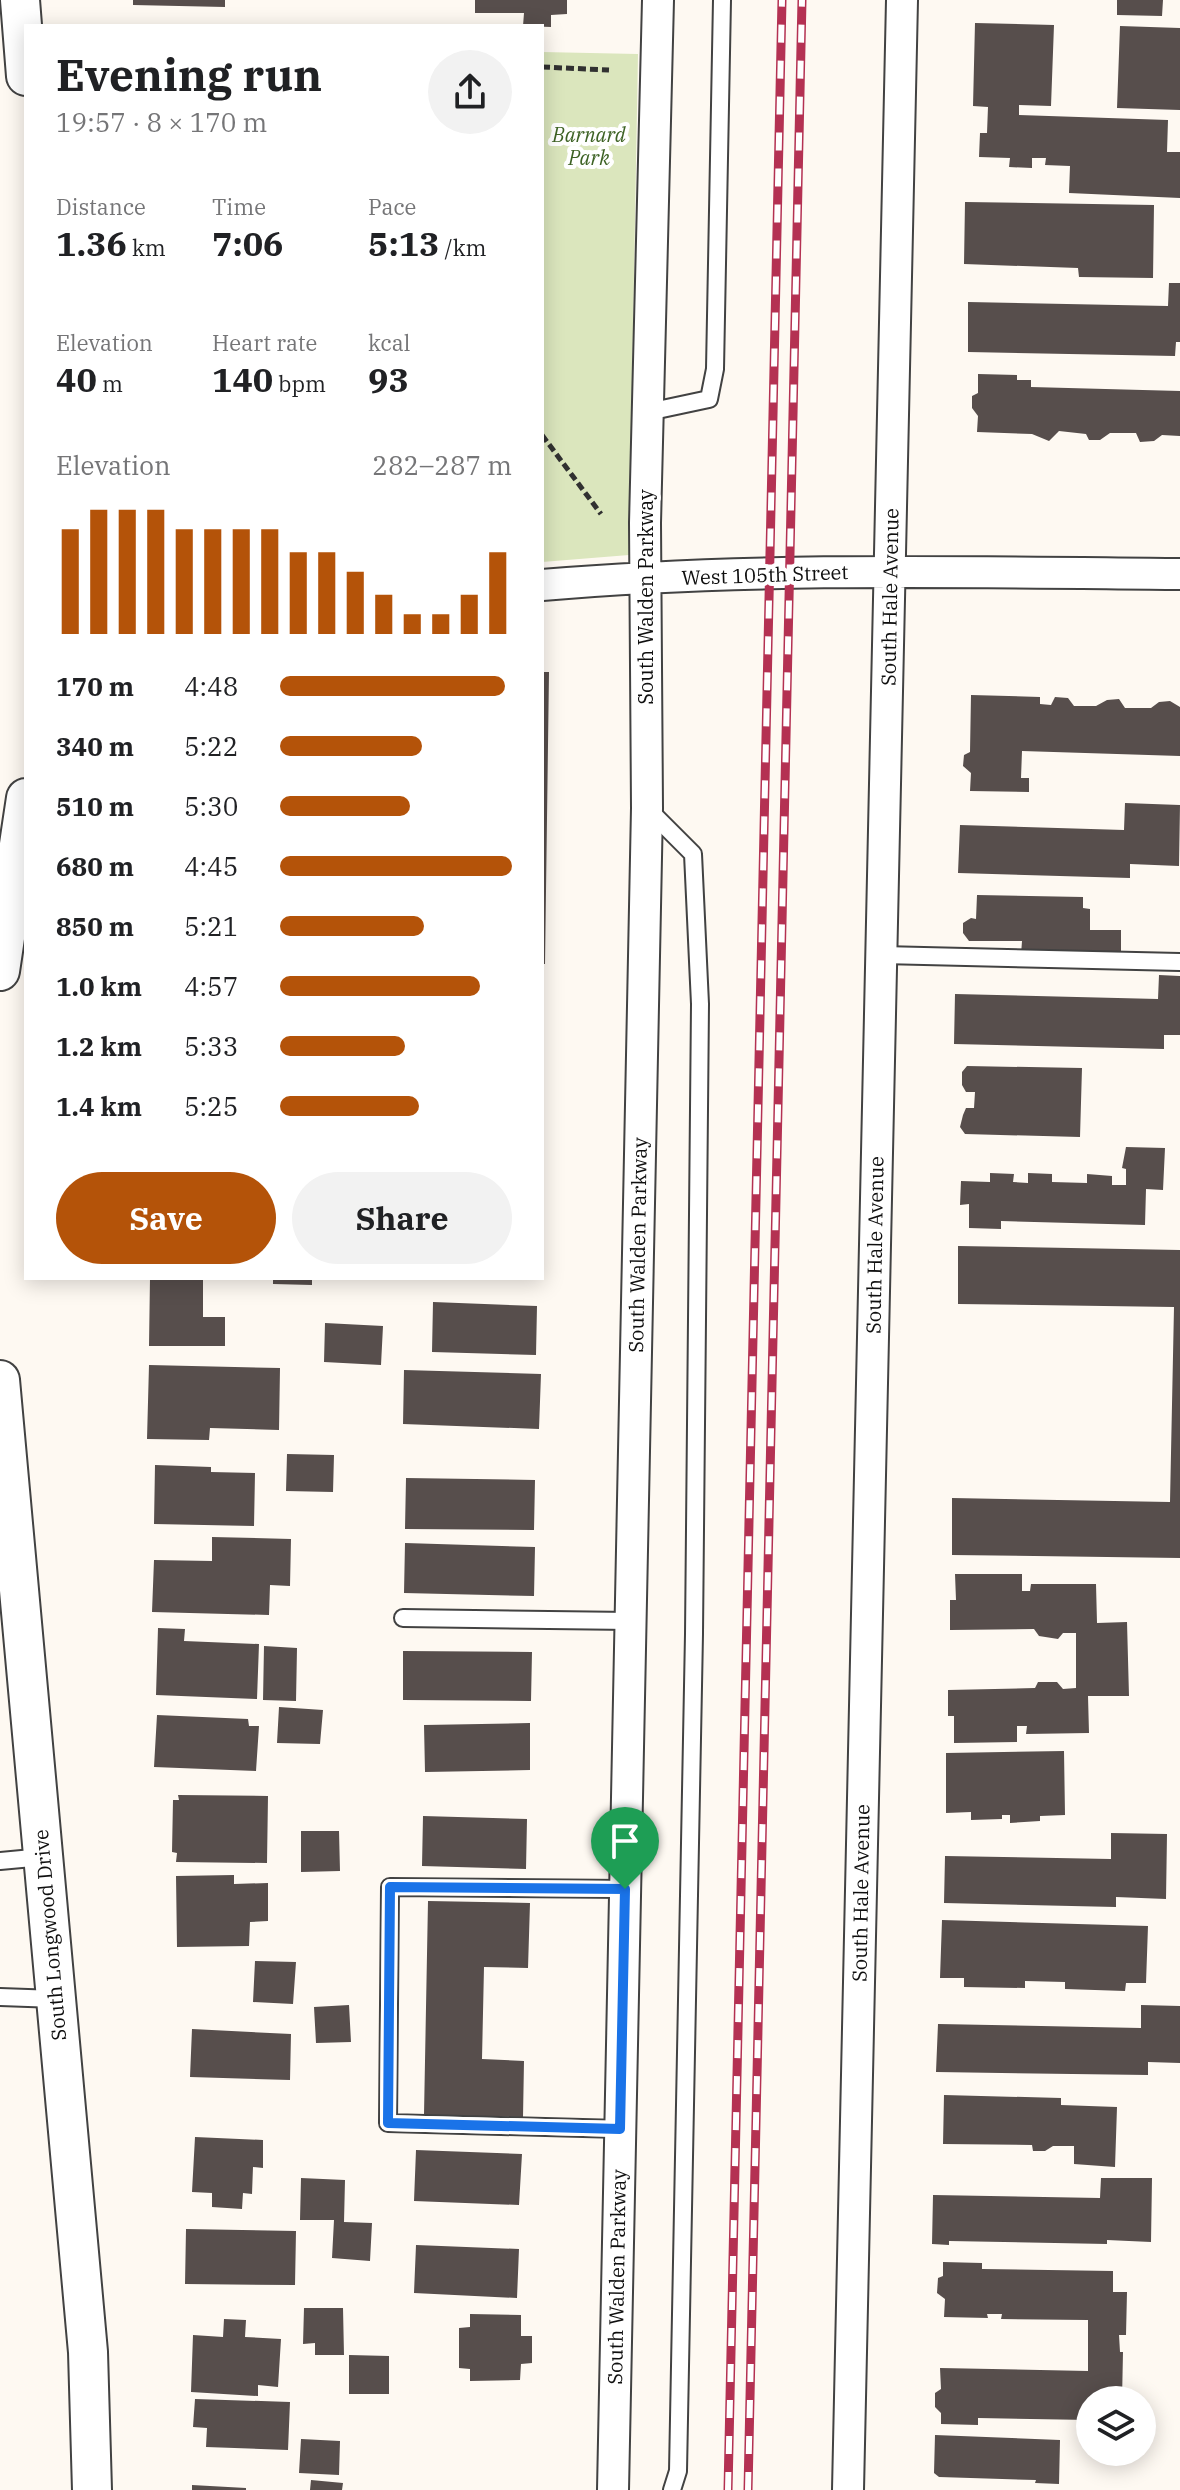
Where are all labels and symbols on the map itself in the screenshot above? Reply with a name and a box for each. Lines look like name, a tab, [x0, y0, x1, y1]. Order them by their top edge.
park label: Barnard Park	[551, 121, 627, 171]
street label: South Walden Parkway	[632, 489, 659, 705]
street label: South Hale Avenue	[874, 508, 905, 686]
street label: West 105th Street	[681, 558, 849, 591]
street label: South Walden Parkway	[622, 1137, 653, 1353]
street label: South Hale Avenue	[859, 1156, 890, 1334]
street label: South Hale Avenue	[845, 1804, 876, 1982]
pin	[591, 1807, 659, 1889]
street label: South Longwood Drive	[27, 1828, 72, 2042]
street label: South Walden Parkway	[601, 2169, 632, 2385]

